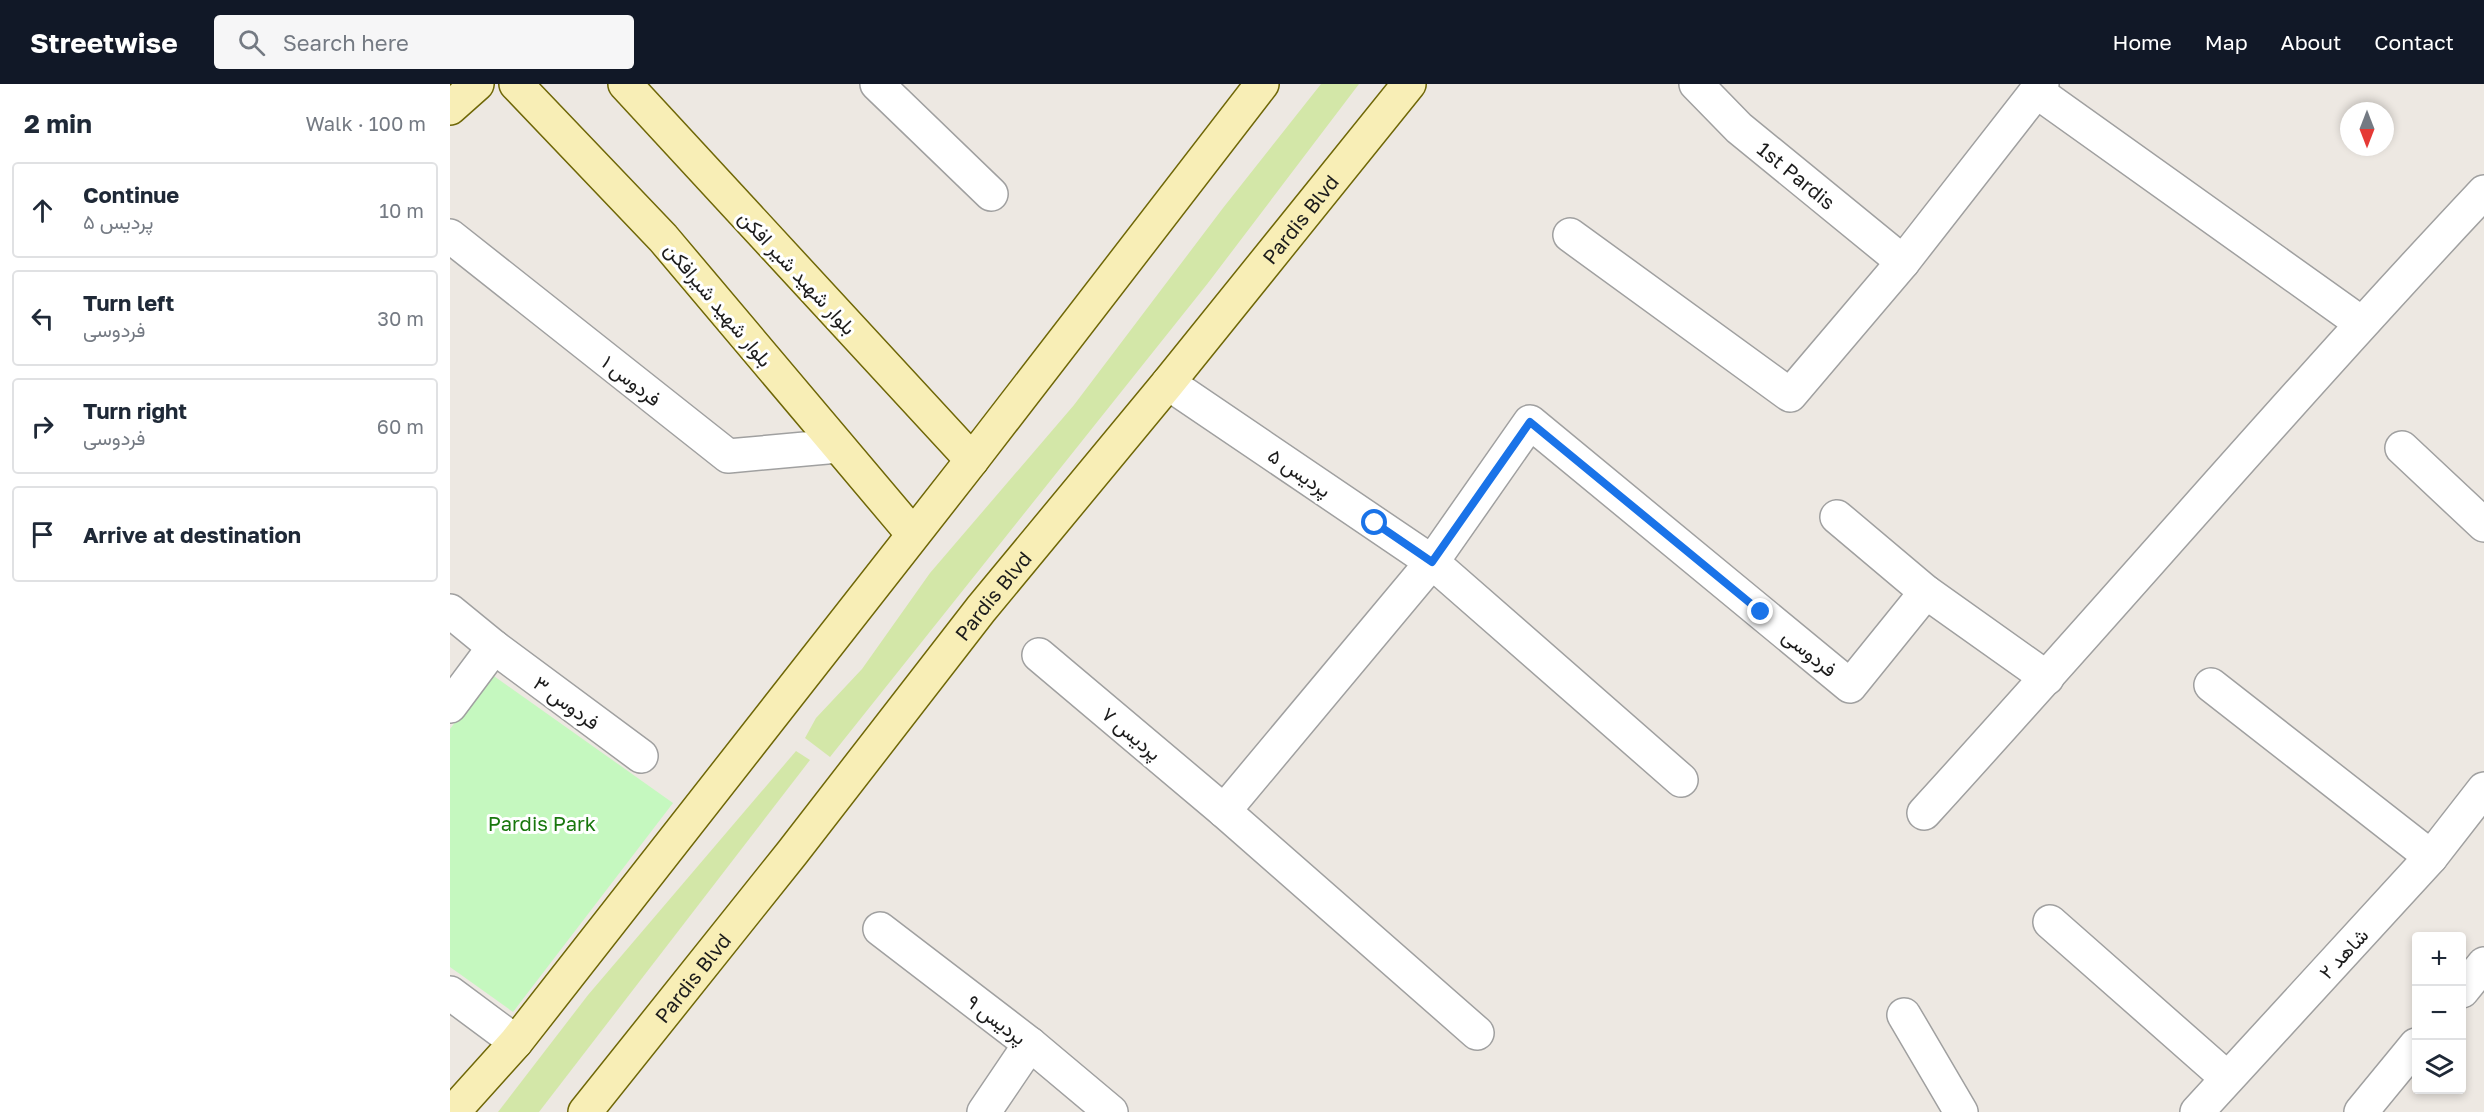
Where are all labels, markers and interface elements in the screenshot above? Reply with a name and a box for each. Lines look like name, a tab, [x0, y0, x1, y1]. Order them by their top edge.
search box	[214, 15, 634, 69]
text: Streetwise	[30, 26, 178, 59]
icon: search	[235, 26, 268, 59]
text: Search here	[283, 29, 409, 56]
text: Home	[2112, 29, 2172, 55]
text: Map	[2205, 29, 2248, 55]
text: About	[2281, 29, 2341, 55]
text: Contact	[2374, 29, 2454, 55]
north arrow	[2340, 102, 2394, 156]
text: 2 min	[24, 108, 92, 139]
text: Walk · 100 m	[305, 111, 426, 135]
street label: 1st Pardis	[1753, 136, 1840, 214]
street label: Pardis Blvd	[1257, 170, 1343, 269]
text: Continue	[83, 181, 179, 208]
icon: ahead	[26, 194, 59, 227]
text: 10 m	[379, 198, 424, 222]
street label: بلوار شهید شیر افکن	[733, 205, 862, 340]
text: پردیس ۵	[83, 209, 153, 233]
street label: بلوار شهید شیرافکن	[659, 237, 778, 372]
text: Turn left	[83, 289, 174, 316]
icon: left	[26, 302, 59, 335]
text: 30 m	[377, 306, 424, 330]
text: فردوسی	[83, 317, 146, 341]
street label: فردوس ۱	[597, 350, 666, 412]
text: Turn right	[83, 397, 187, 424]
icon: right	[26, 410, 59, 443]
text: 60 m	[377, 414, 424, 438]
text: فردوسی	[83, 425, 146, 449]
street label: پردیس ۵	[1262, 442, 1336, 504]
route start	[1361, 509, 1387, 535]
icon: arrive	[26, 518, 59, 551]
text: Arrive at destination	[83, 521, 301, 548]
street label: Pardis Blvd	[949, 546, 1036, 645]
route end	[1747, 598, 1773, 624]
street label: فردوسی	[1777, 623, 1842, 683]
street label: فردوس ۳	[528, 670, 605, 736]
street label: پردیس ۷	[1095, 701, 1167, 767]
park label: Pardis Park	[488, 811, 596, 835]
street label: شاهد ۲	[2313, 923, 2373, 983]
street label: Pardis Blvd	[649, 928, 735, 1027]
map controls	[2412, 932, 2466, 1094]
button: +	[2412, 932, 2466, 986]
button: −	[2412, 986, 2466, 1040]
street label: پردیس ۹	[961, 989, 1031, 1052]
button: layers	[2412, 1040, 2466, 1094]

